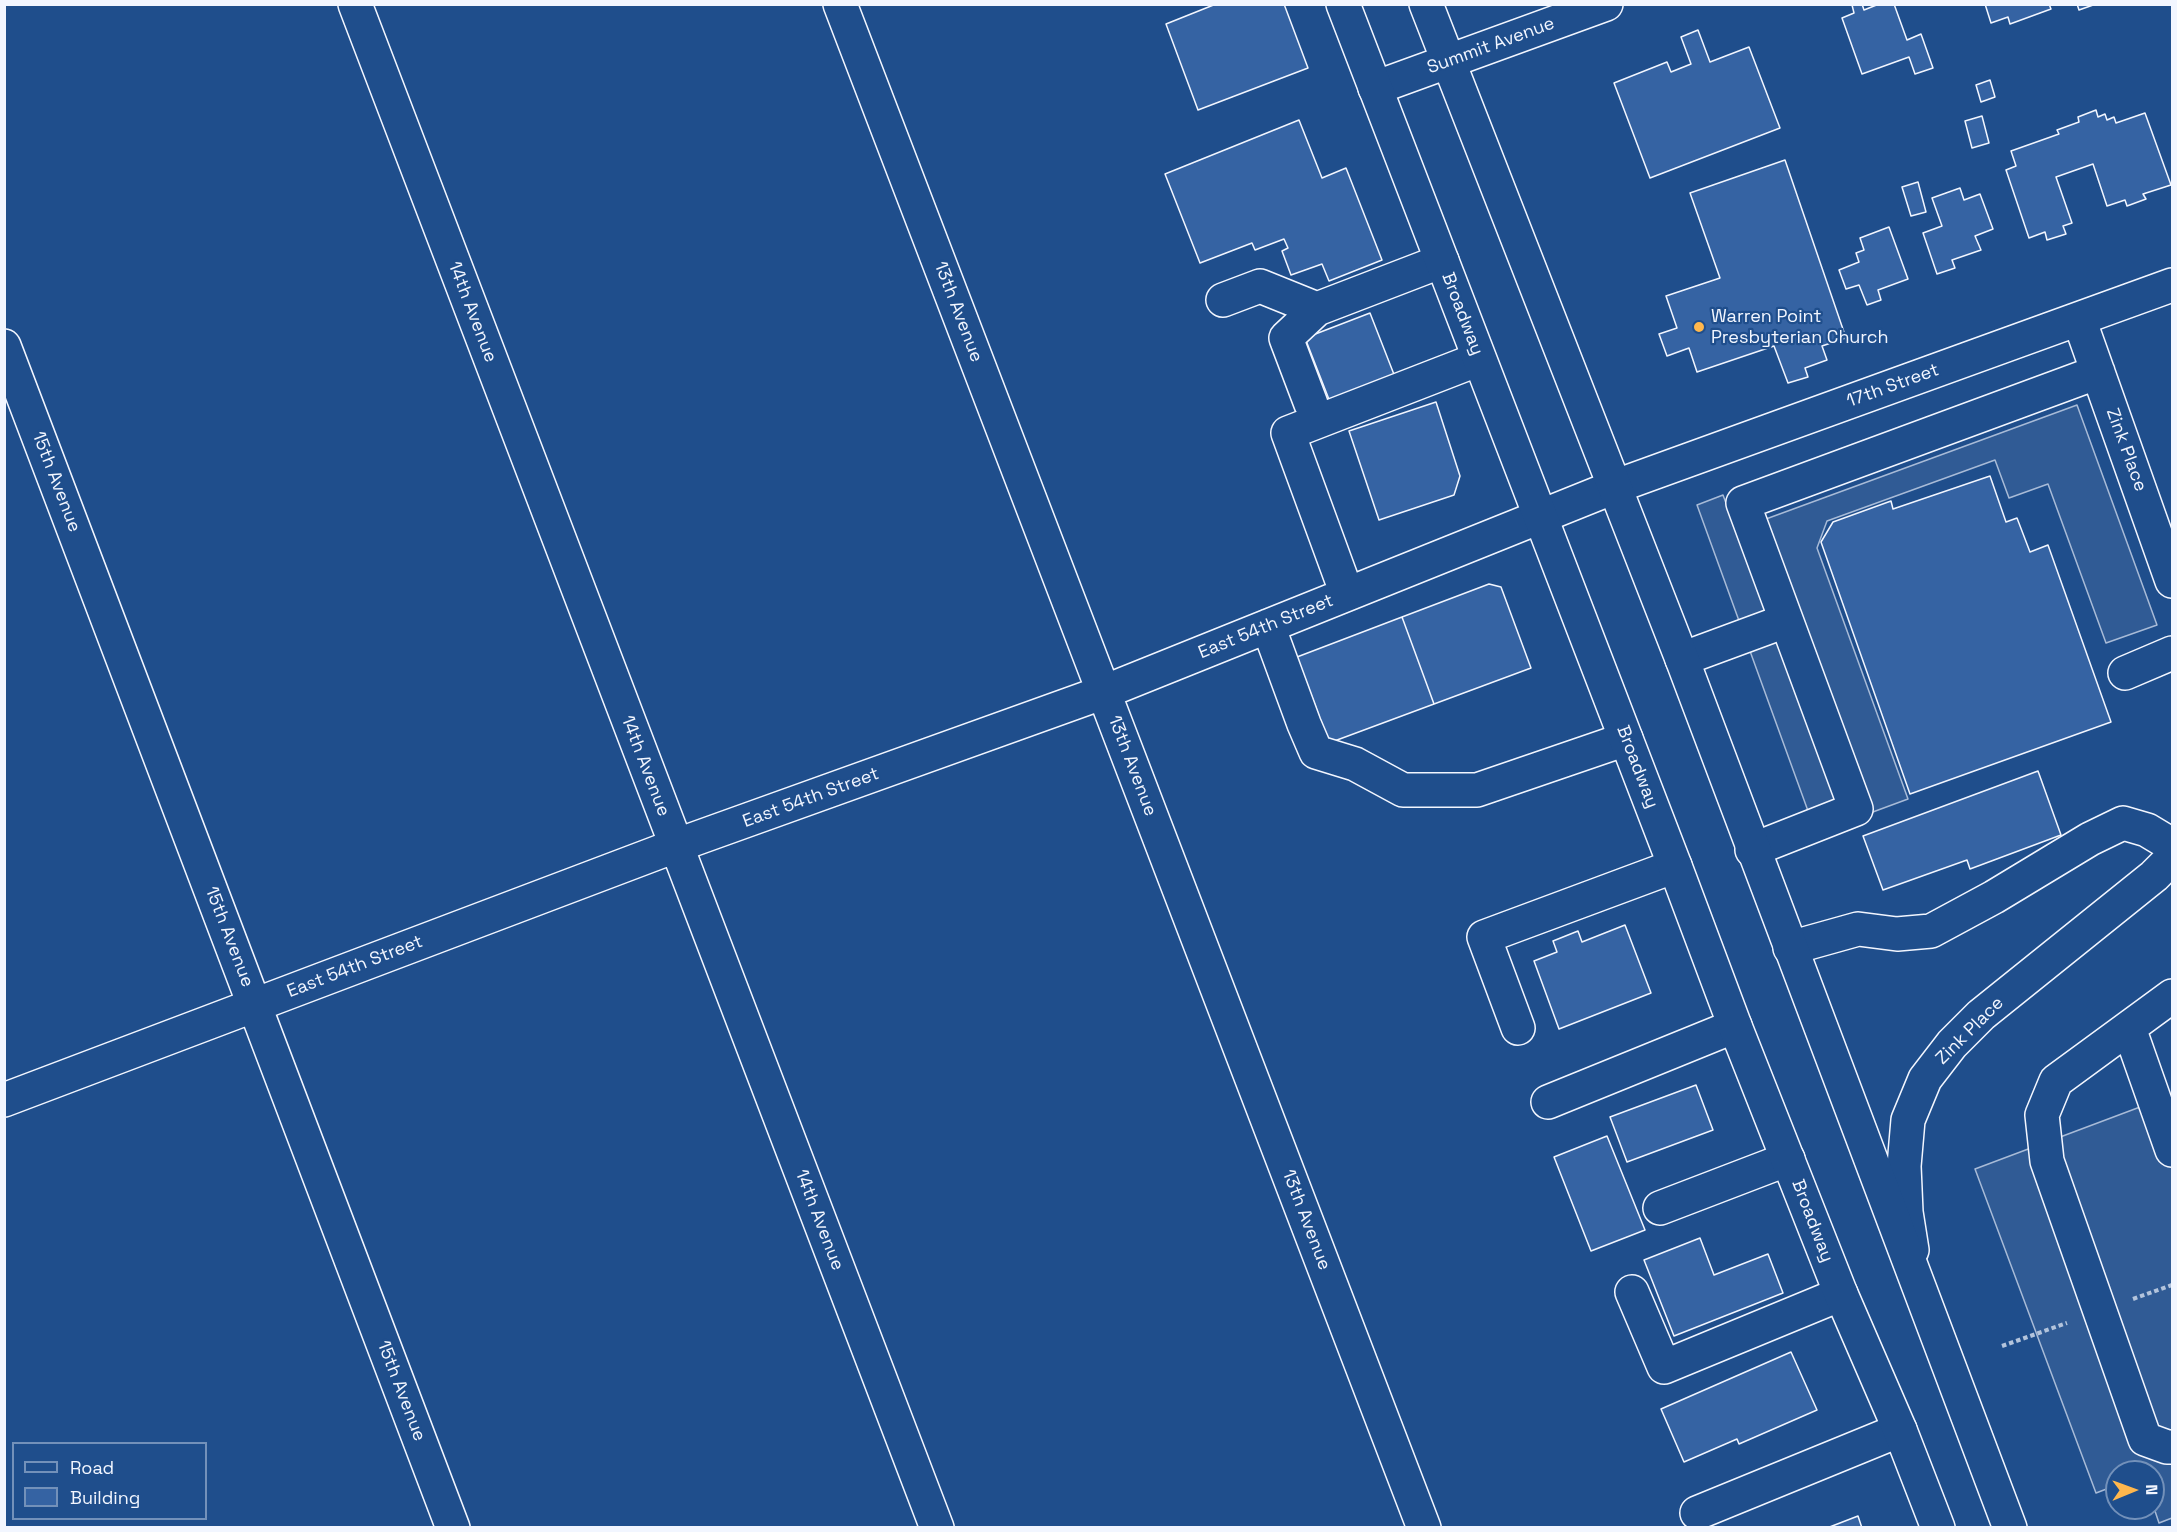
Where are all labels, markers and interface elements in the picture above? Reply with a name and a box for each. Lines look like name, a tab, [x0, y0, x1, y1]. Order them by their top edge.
street label: Summit Avenue	[1424, 13, 1558, 79]
street label: 14th Avenue	[443, 259, 501, 365]
street label: 13th Avenue	[929, 259, 987, 365]
street label: Broadway	[1436, 270, 1488, 358]
place label: Warren Point Presbyterian Church	[1711, 306, 1889, 348]
marker: Warren Point Presbyterian Church	[1692, 320, 1706, 334]
street label: 17th Street	[1844, 359, 1942, 413]
street label: Zink Place	[2101, 405, 2151, 495]
street label: 15th Avenue	[27, 429, 85, 535]
street label: East 54th Street	[1195, 590, 1337, 664]
street label: 14th Avenue	[616, 713, 674, 819]
street label: 13th Avenue	[1103, 713, 1161, 819]
street label: Broadway	[1611, 723, 1663, 811]
street label: East 54th Street	[740, 763, 882, 833]
street label: 15th Avenue	[200, 884, 258, 990]
street label: East 54th Street	[284, 931, 426, 1003]
street label: Zink Place	[1932, 993, 2008, 1069]
street label: 14th Avenue	[790, 1167, 848, 1273]
street label: 13th Avenue	[1277, 1167, 1335, 1273]
street label: Broadway	[1786, 1177, 1838, 1265]
street label: 15th Avenue	[372, 1338, 430, 1444]
legend	[12, 1442, 207, 1520]
text: Road	[70, 1456, 114, 1479]
north arrow	[2105, 1460, 2165, 1520]
text: N	[2141, 1484, 2162, 1495]
text: Building	[70, 1486, 140, 1509]

